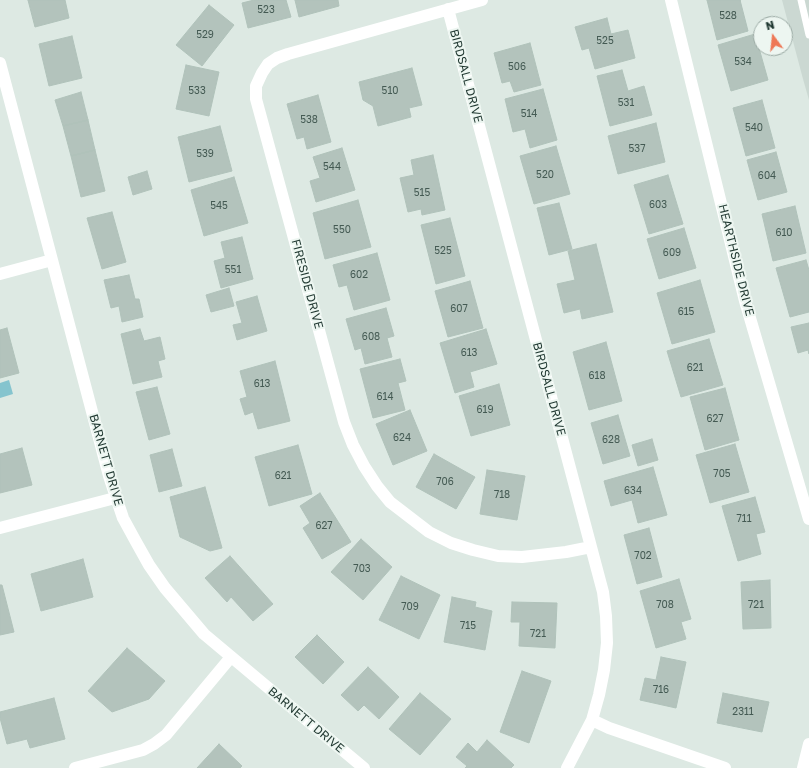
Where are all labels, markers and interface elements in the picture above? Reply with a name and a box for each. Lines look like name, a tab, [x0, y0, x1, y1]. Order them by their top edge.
house number: 523	[257, 4, 275, 16]
house number: 528	[719, 10, 737, 22]
north arrow	[753, 16, 793, 56]
text: N	[764, 18, 776, 32]
street label: BIRDSALL DRIVE	[447, 28, 485, 124]
house number: 529	[196, 29, 214, 41]
house number: 525	[596, 35, 614, 47]
house number: 534	[734, 56, 752, 68]
house number: 506	[508, 61, 526, 73]
house number: 533	[188, 85, 206, 97]
house number: 510	[382, 85, 398, 97]
house number: 531	[618, 97, 634, 109]
house number: 514	[521, 108, 537, 120]
house number: 538	[300, 114, 318, 126]
house number: 540	[745, 122, 763, 134]
house number: 537	[629, 143, 645, 155]
house number: 539	[196, 148, 214, 160]
house number: 544	[323, 161, 341, 173]
house number: 520	[536, 169, 554, 181]
house number: 604	[758, 170, 776, 182]
house number: 515	[414, 187, 430, 199]
house number: 603	[649, 199, 667, 211]
house number: 545	[210, 200, 228, 212]
street label: HEARTHSIDE DRIVE	[715, 202, 757, 318]
house number: 550	[333, 224, 351, 236]
house number: 610	[775, 227, 793, 239]
street label: FIRESIDE DRIVE	[288, 238, 326, 330]
house number: 525	[434, 245, 452, 257]
house number: 609	[663, 247, 681, 259]
house number: 551	[225, 264, 241, 276]
house number: 602	[350, 269, 368, 281]
house number: 607	[450, 303, 468, 315]
house number: 615	[678, 306, 694, 318]
house number: 608	[362, 331, 380, 343]
street label: BIRDSALL DRIVE	[530, 341, 568, 437]
house number: 613	[461, 347, 477, 359]
house number: 621	[687, 362, 703, 374]
house number: 618	[589, 370, 605, 382]
house number: 613	[254, 378, 270, 390]
house number: 614	[377, 391, 393, 403]
house number: 619	[477, 404, 493, 416]
street label: BARNETT DRIVE	[86, 413, 126, 507]
house number: 627	[706, 413, 724, 425]
house number: 624	[393, 432, 411, 444]
house number: 628	[602, 434, 620, 446]
house number: 705	[713, 468, 731, 480]
house number: 621	[275, 470, 291, 482]
house number: 706	[436, 476, 454, 488]
house number: 634	[624, 485, 642, 497]
house number: 718	[494, 489, 510, 501]
house number: 711	[737, 513, 751, 525]
house number: 627	[315, 520, 333, 532]
house number: 702	[634, 550, 652, 562]
house number: 703	[353, 563, 371, 575]
house number: 708	[656, 599, 674, 611]
house number: 721	[748, 599, 764, 611]
house number: 709	[401, 601, 419, 613]
house number: 715	[460, 620, 476, 632]
house number: 721	[530, 628, 546, 640]
street label: BARNETT DRIVE	[265, 684, 347, 756]
house number: 716	[653, 684, 669, 696]
house number: 2311	[732, 706, 754, 718]

